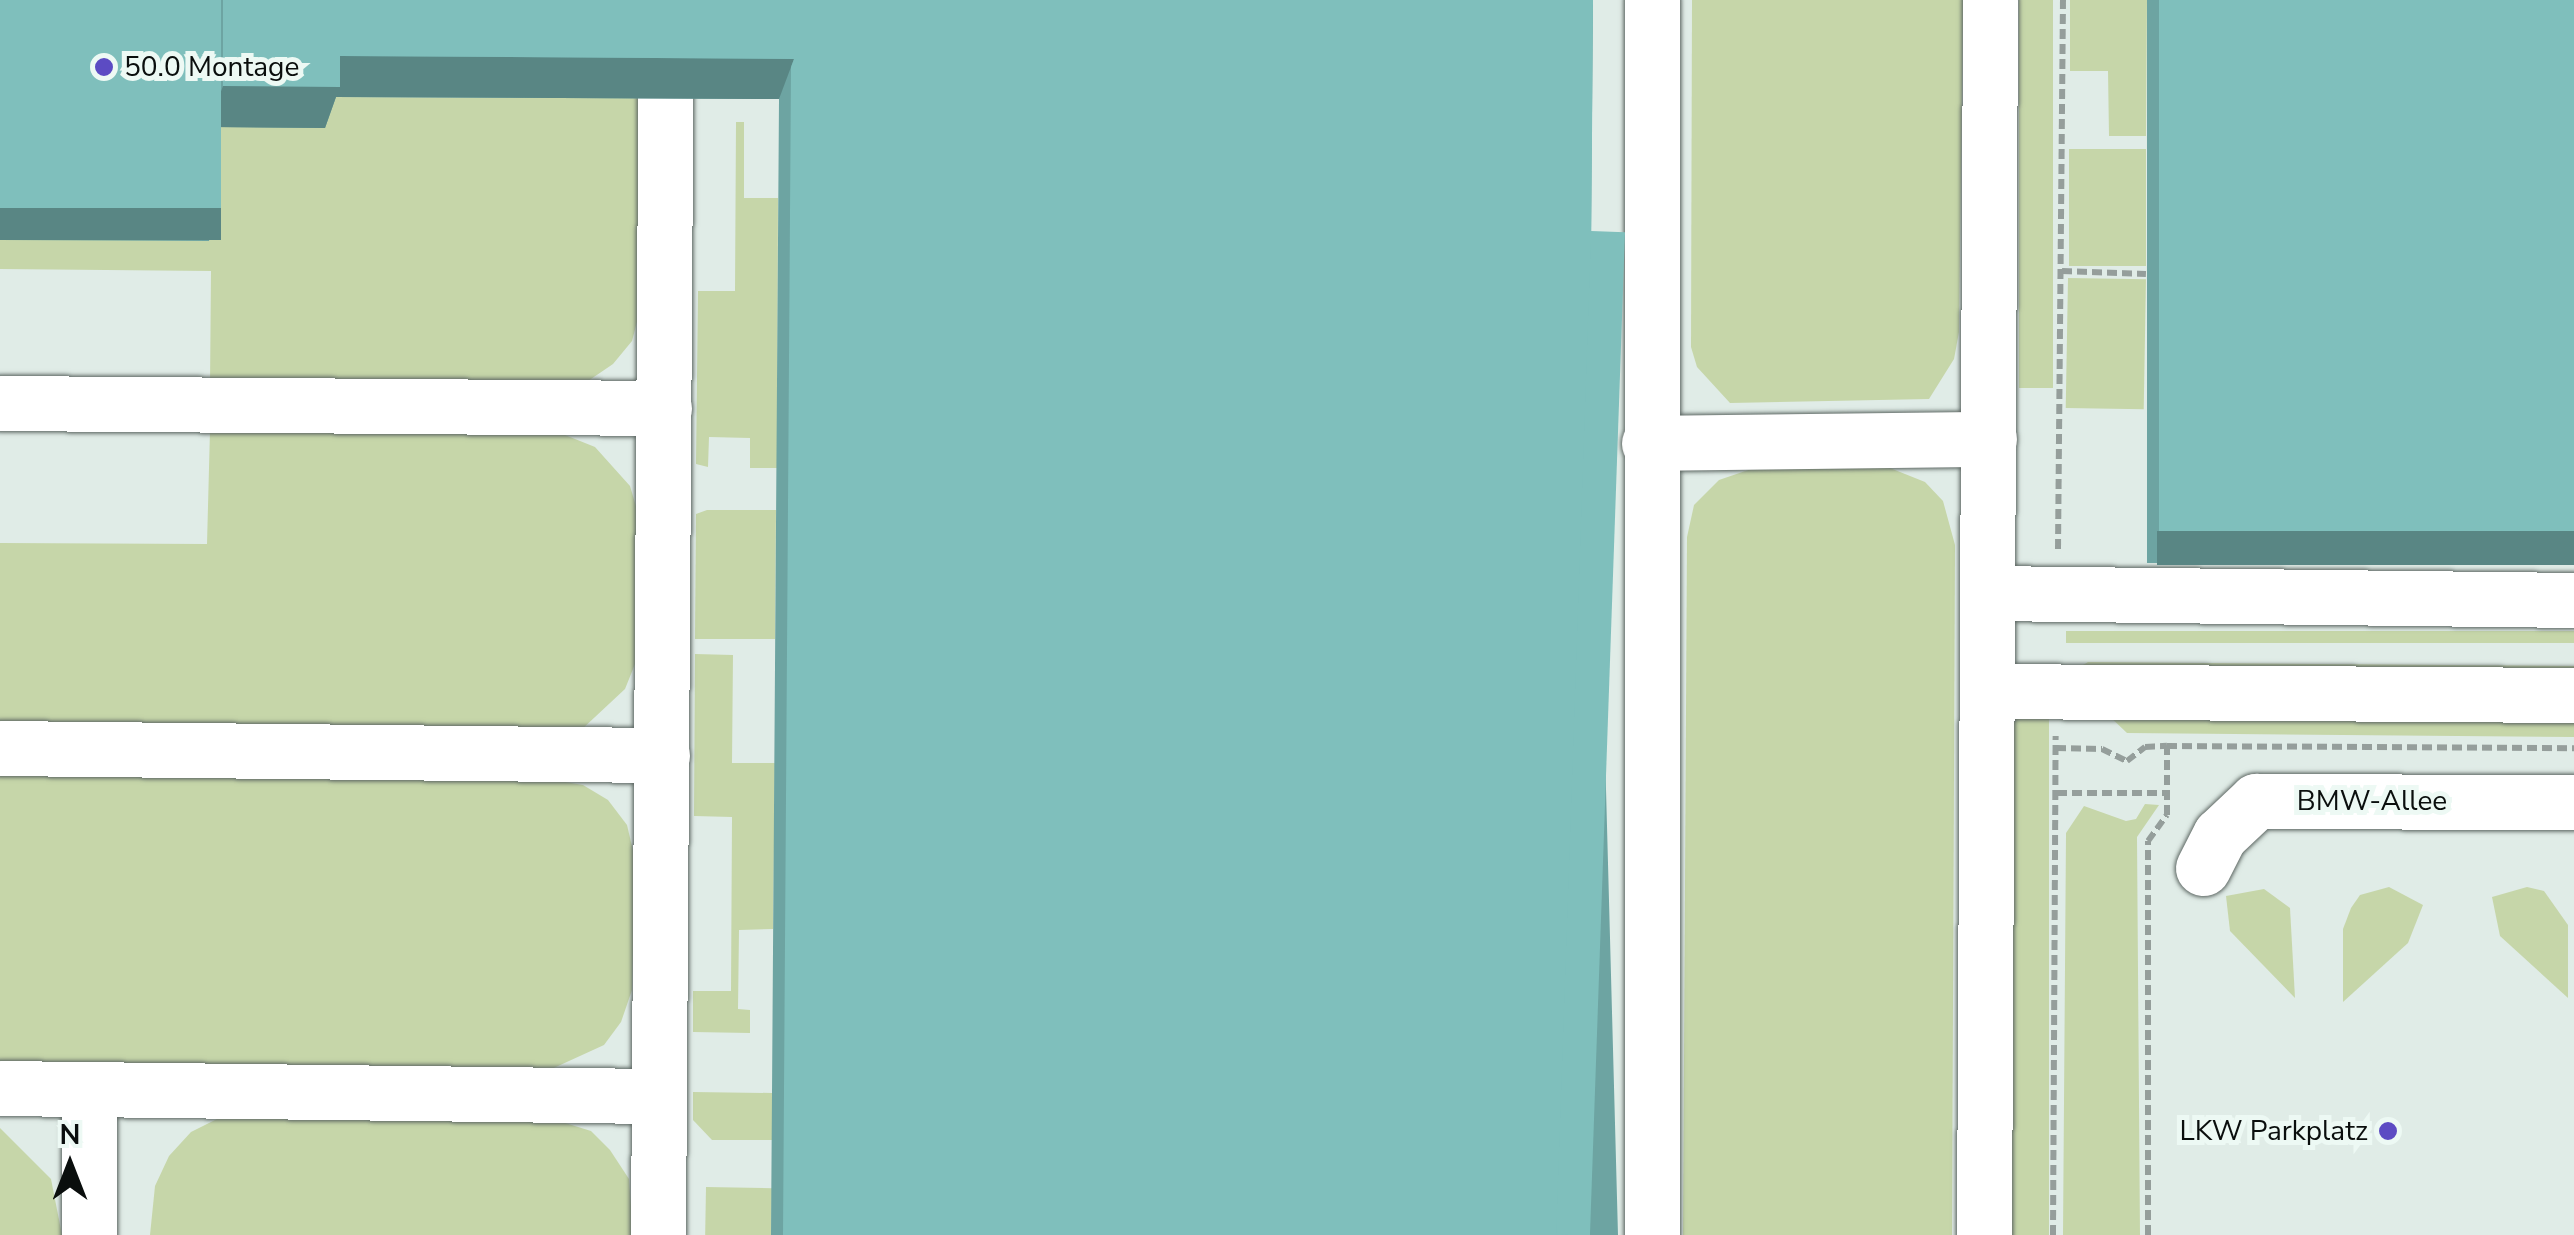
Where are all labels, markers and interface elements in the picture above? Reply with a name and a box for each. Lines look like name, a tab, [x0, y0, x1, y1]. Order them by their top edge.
place label: 50.0 Montage	[124, 50, 299, 84]
marker: 50.0 Montage	[93, 56, 115, 78]
street label: BMW-Allee	[2297, 784, 2447, 818]
place label: LKW Parkplatz	[2180, 1114, 2368, 1148]
north arrow	[20, 1115, 120, 1215]
text: N	[60, 1116, 80, 1154]
marker: LKW Parkplatz	[2377, 1120, 2399, 1142]

